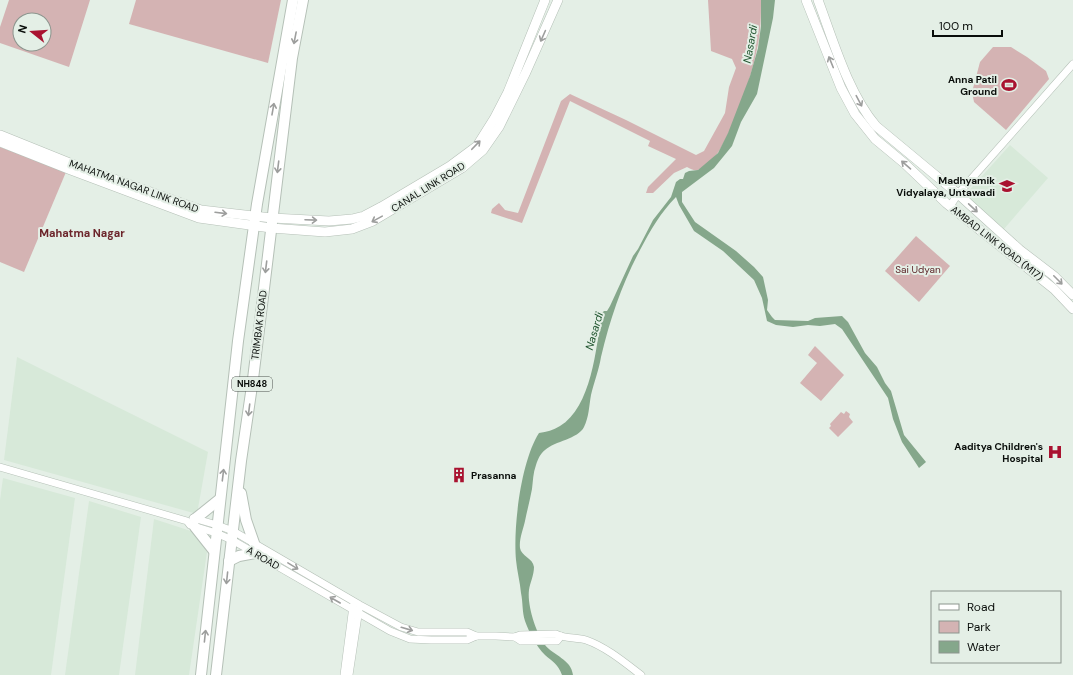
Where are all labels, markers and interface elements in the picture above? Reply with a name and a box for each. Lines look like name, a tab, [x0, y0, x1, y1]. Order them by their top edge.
north arrow	[12, 12, 52, 52]
scale bar	[933, 12, 1002, 38]
text: 100 m	[939, 18, 973, 34]
text: N	[15, 23, 30, 35]
water label: Nasardi	[740, 23, 760, 64]
one-way arrow	[538, 30, 546, 42]
one-way arrow	[291, 31, 299, 44]
one-way arrow	[826, 56, 834, 68]
place label: Anna Patil Ground	[948, 73, 997, 98]
sports icon: Anna Patil Ground	[1000, 76, 1018, 94]
one-way arrow	[856, 94, 864, 106]
one-way arrow	[270, 103, 278, 116]
one-way arrow	[471, 140, 481, 150]
street label: MAHATMA NAGAR LINK ROAD	[68, 157, 201, 216]
street label: CANAL LINK ROAD	[389, 159, 468, 215]
one-way arrow	[274, 160, 282, 173]
one-way arrow	[901, 161, 911, 170]
place label: Madhyamik Vidyalaya, Untawadi	[896, 174, 995, 199]
school or university icon: Madhyamik Vidyalaya, Untawadi	[998, 177, 1016, 195]
street label: AMBAD LINK ROAD (M17)	[948, 203, 1046, 283]
one-way arrow	[968, 203, 978, 212]
one-way arrow	[214, 209, 227, 216]
one-way arrow	[371, 216, 383, 223]
one-way arrow	[304, 217, 317, 224]
district label: Mahatma Nagar	[39, 226, 125, 240]
one-way arrow	[262, 260, 270, 273]
park label: Sai Udyan	[895, 263, 941, 276]
one-way arrow	[1053, 275, 1063, 285]
street label: TRIMBAK ROAD	[248, 289, 270, 361]
water label: Nasardi	[582, 310, 606, 352]
road number: NH848	[232, 377, 272, 391]
one-way arrow	[245, 403, 253, 416]
place label: Aaditya Children's Hospital	[954, 440, 1043, 465]
hospital icon: Aaditya Children's Hospital	[1046, 443, 1064, 461]
building icon: Prasanna	[450, 466, 468, 484]
one-way arrow	[219, 468, 227, 481]
place label: Prasanna	[471, 469, 517, 482]
street label: A ROAD	[244, 543, 282, 573]
one-way arrow	[287, 563, 299, 571]
one-way arrow	[223, 572, 231, 585]
legend	[931, 591, 1061, 663]
one-way arrow	[330, 596, 342, 604]
text: Road	[967, 599, 995, 615]
text: Park	[967, 619, 991, 635]
one-way arrow	[400, 626, 413, 633]
one-way arrow	[201, 630, 209, 643]
text: Water	[967, 639, 1001, 655]

